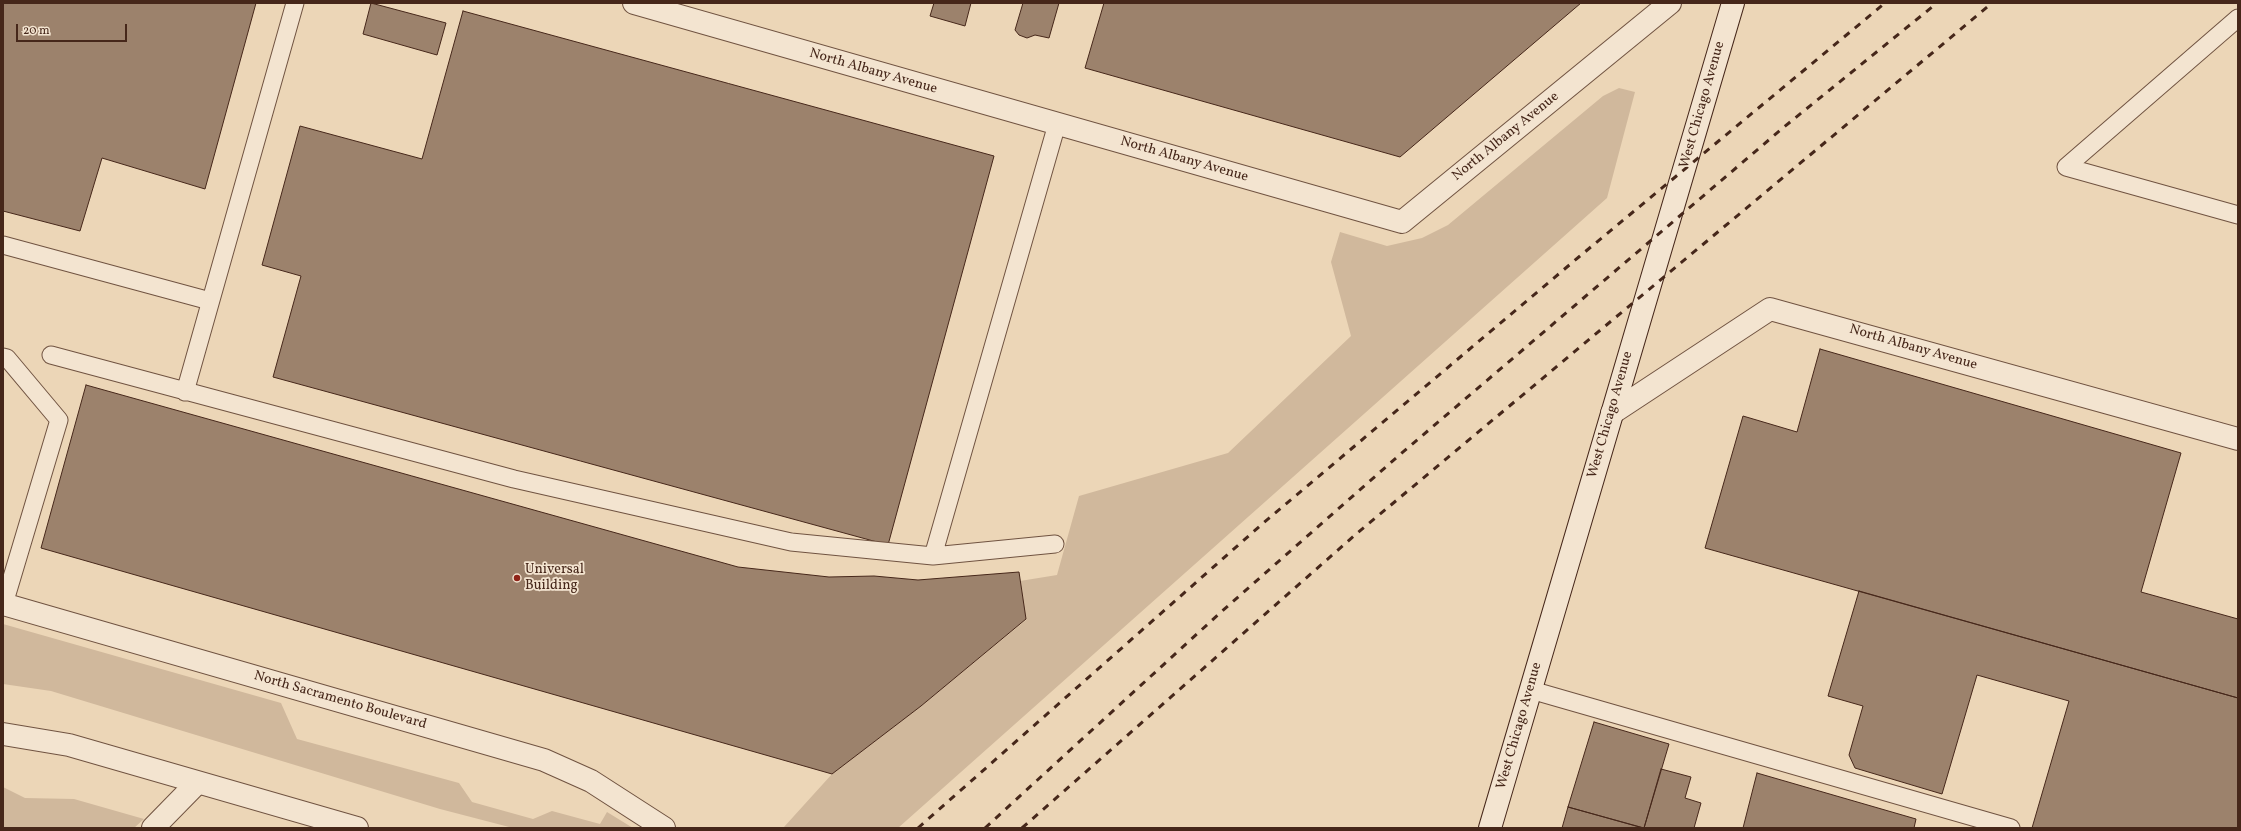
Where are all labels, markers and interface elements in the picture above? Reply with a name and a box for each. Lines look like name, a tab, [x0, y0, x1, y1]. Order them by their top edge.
scale bar	[18, 16, 129, 42]
text: 20 m	[23, 23, 50, 39]
street label: West Chicago Avenue	[1677, 40, 1729, 170]
street label: North Albany Avenue	[807, 46, 939, 98]
street label: North Albany Avenue	[1449, 89, 1563, 185]
street label: North Albany Avenue	[1118, 134, 1250, 186]
street label: North Albany Avenue	[1847, 322, 1979, 374]
street label: West Chicago Avenue	[1585, 350, 1637, 480]
place label: Universal Building	[525, 562, 584, 594]
marker: Universal Building	[512, 573, 522, 583]
street label: West Chicago Avenue	[1494, 661, 1546, 791]
street label: North Sacramento Boulevard	[252, 668, 428, 734]

